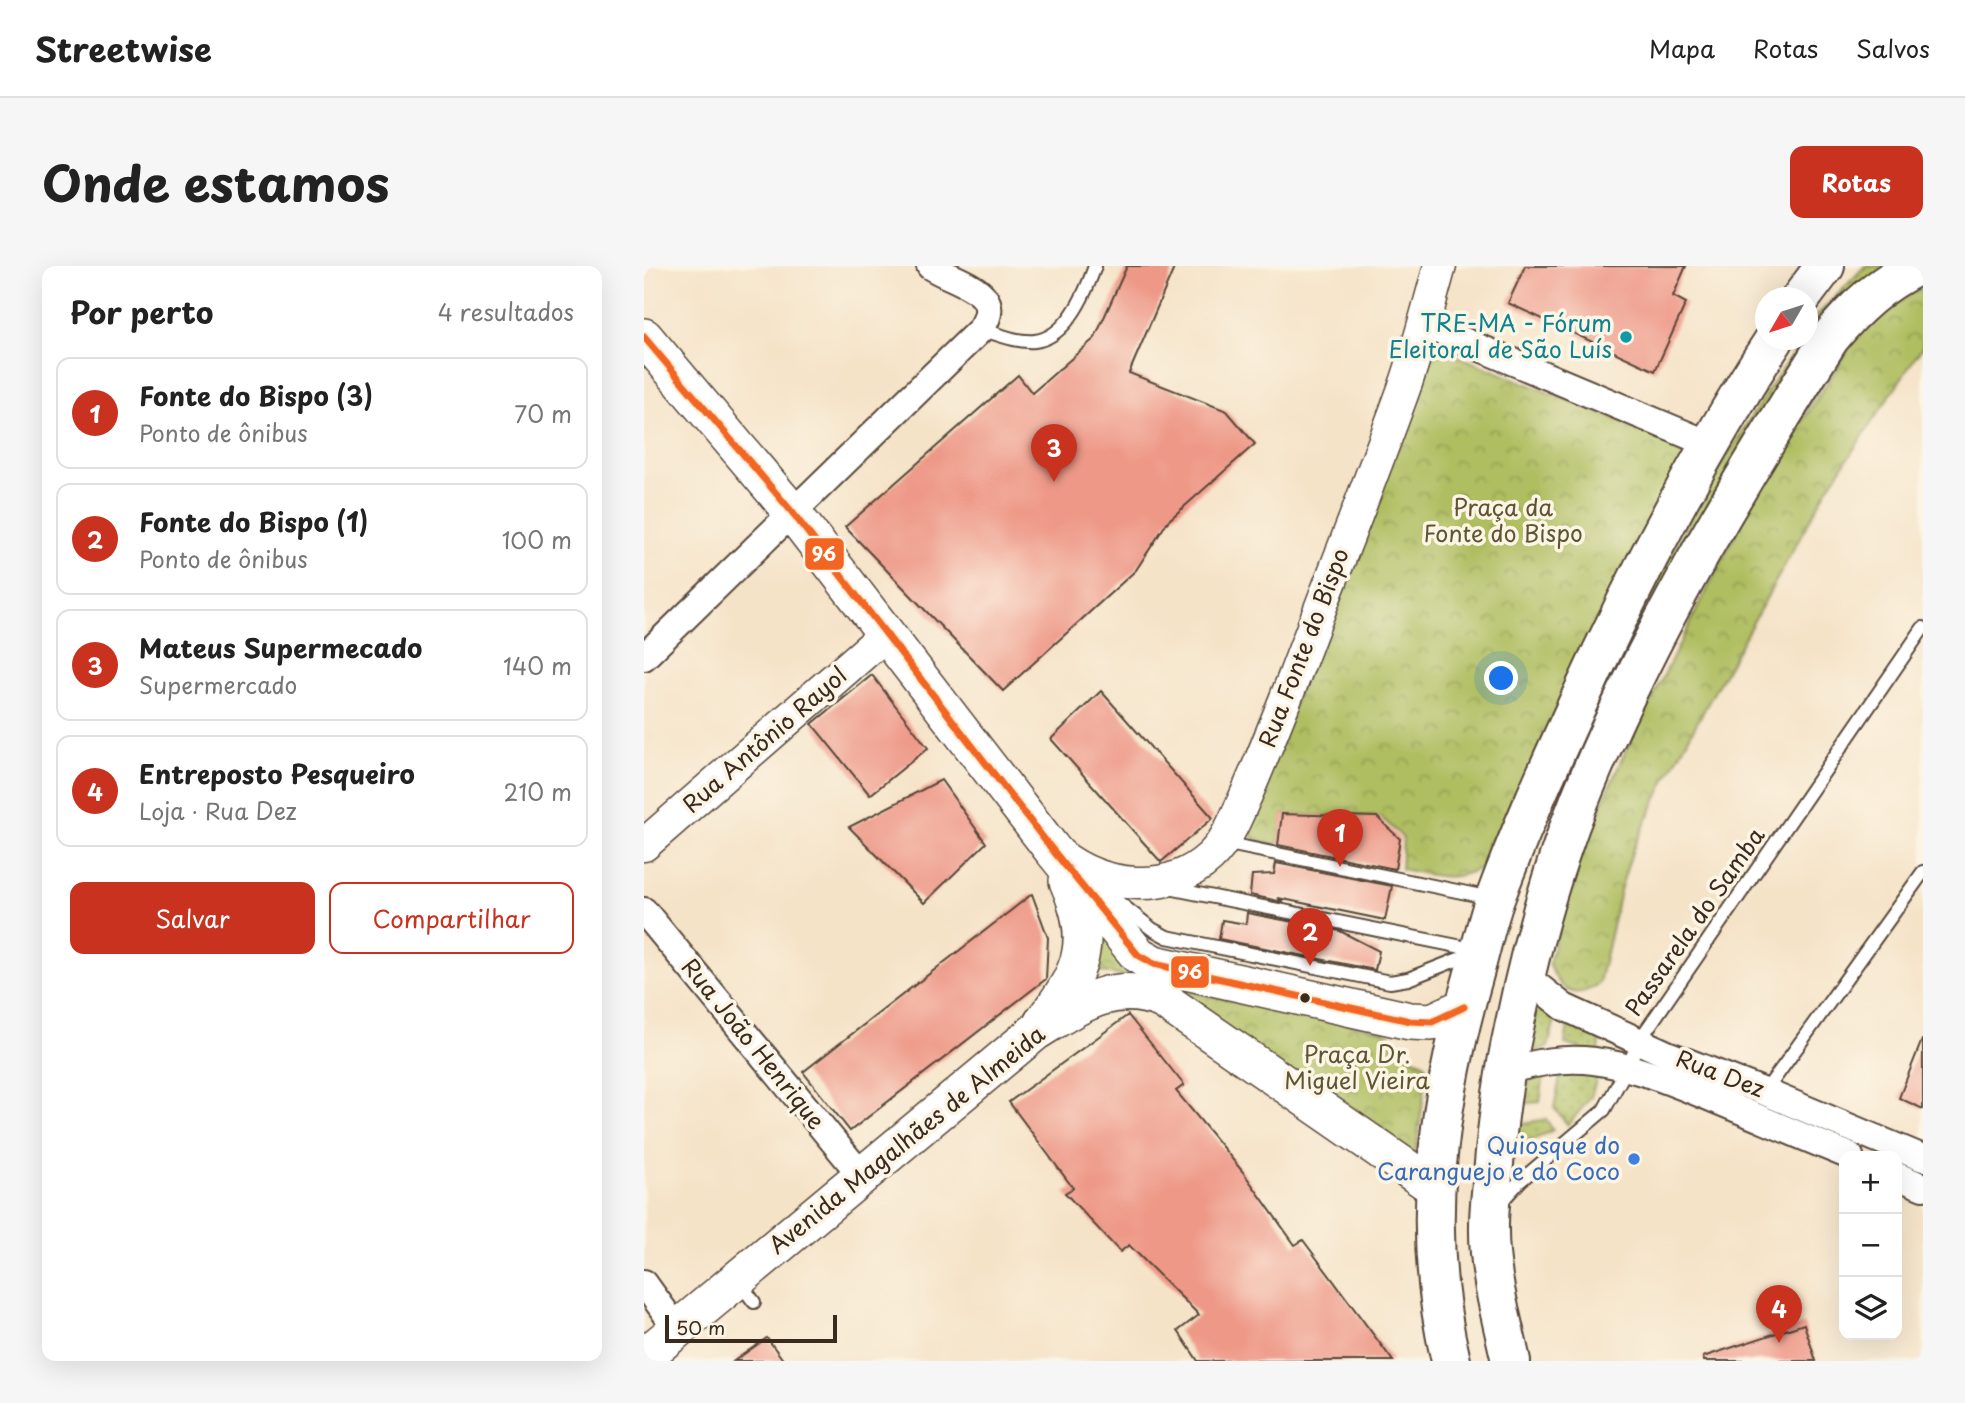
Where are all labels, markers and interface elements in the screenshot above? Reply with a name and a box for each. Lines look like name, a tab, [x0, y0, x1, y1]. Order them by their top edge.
text: Streetwise	[35, 23, 212, 73]
text: Mapa	[1649, 30, 1715, 66]
text: Rotas	[1753, 30, 1818, 66]
text: Salvos	[1856, 30, 1930, 66]
text: Onde estamos	[42, 145, 389, 219]
button: Rotas	[1790, 146, 1923, 218]
north arrow	[1755, 287, 1818, 350]
text: Por perto	[70, 289, 213, 334]
text: 4 resultados	[438, 294, 574, 329]
place label: TRE-MA - Fórum Eleitoral de São Luís	[1389, 305, 1612, 366]
marker: TRE-MA - Fórum Eleitoral de São Luís	[1618, 329, 1634, 345]
text: Fonte do Bispo (3)	[139, 376, 373, 415]
text: 1	[90, 396, 101, 431]
text: 70 m	[514, 396, 572, 431]
text: Ponto de ônibus	[139, 415, 308, 450]
pin: 3	[1031, 424, 1077, 482]
park label: Praça da Fonte do Bispo	[1423, 489, 1583, 550]
text: Fonte do Bispo (1)	[139, 502, 368, 541]
text: 2	[87, 522, 103, 557]
text: 100 m	[502, 522, 572, 557]
line badge: 96	[804, 537, 845, 571]
text: 96	[812, 539, 836, 567]
text: Ponto de ônibus	[139, 541, 308, 576]
street label: Rua Fonte do Bispo	[1248, 543, 1357, 752]
text: Mateus Supermecado	[139, 628, 422, 667]
text: 3	[87, 648, 103, 683]
text: 140 m	[503, 648, 572, 683]
street label: Rua Antônio Rayol	[674, 657, 854, 820]
your location	[1484, 661, 1518, 695]
text: Supermercado	[139, 667, 297, 702]
text: Entreposto Pesqueiro	[139, 754, 415, 793]
text: 4	[87, 774, 103, 809]
text: 210 m	[504, 774, 572, 809]
text: Loja · Rua Dez	[139, 793, 297, 828]
pin: 1	[1317, 809, 1363, 867]
street label: Passarela do Samba	[1615, 819, 1773, 1023]
button: Salvar	[70, 882, 315, 954]
button: Compartilhar	[329, 882, 574, 954]
pin: 2	[1287, 908, 1333, 966]
street label: Rua João Henrique	[674, 950, 834, 1136]
line badge: 96	[1170, 955, 1210, 989]
text: 96	[1178, 957, 1202, 985]
unlabelled marker	[1298, 991, 1312, 1005]
street label: Avenida Magalhães de Almeida	[760, 1016, 1052, 1262]
park label: Praça Dr. Miguel Vieira	[1284, 1036, 1430, 1097]
street label: Rua Dez	[1671, 1040, 1770, 1105]
place label: Quiosque do Caranguejo e do Coco	[1377, 1127, 1620, 1188]
marker: Quiosque do Caranguejo e do Coco	[1626, 1151, 1642, 1167]
map controls	[1839, 1151, 1902, 1340]
button: +	[1839, 1151, 1902, 1214]
button: −	[1839, 1214, 1902, 1277]
button: layers	[1839, 1277, 1902, 1340]
pin: 4	[1756, 1285, 1802, 1343]
scale bar	[665, 1312, 836, 1344]
text: 50 m	[676, 1313, 725, 1341]

